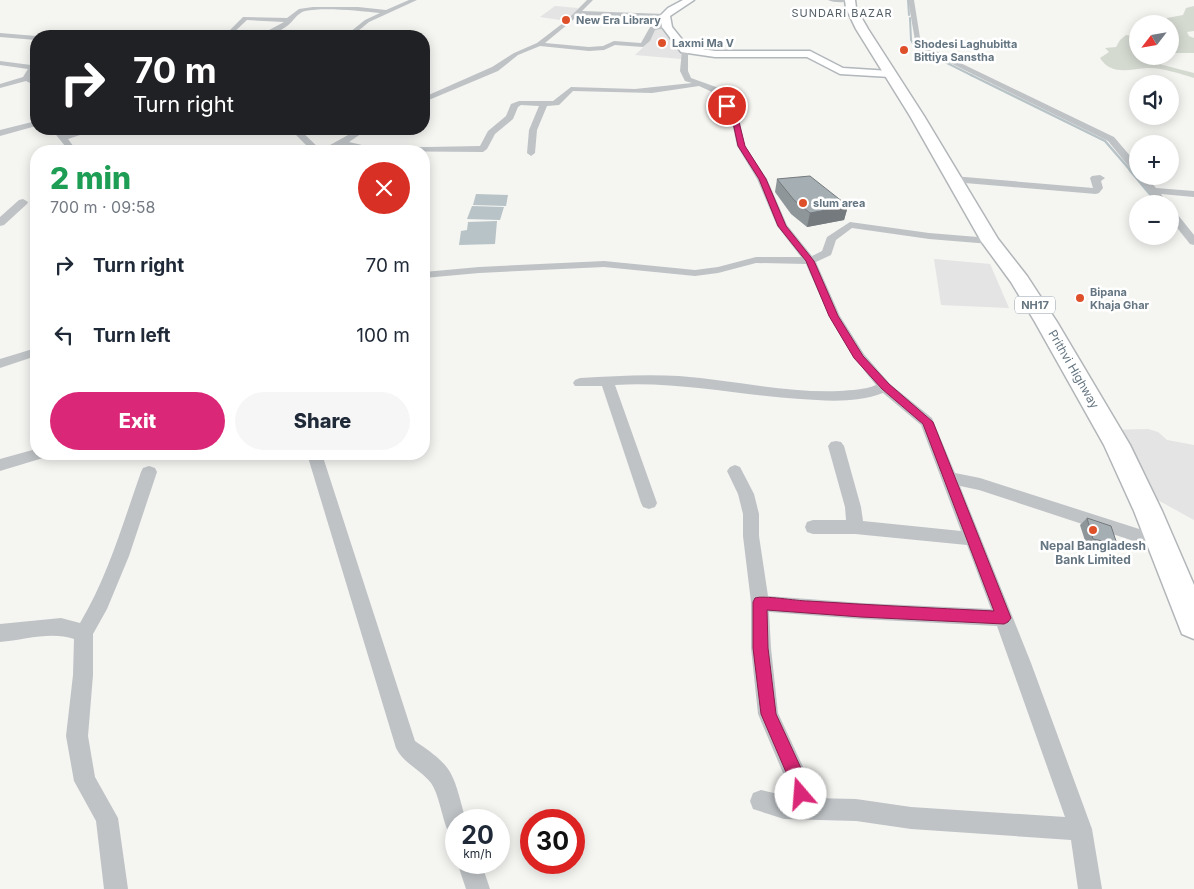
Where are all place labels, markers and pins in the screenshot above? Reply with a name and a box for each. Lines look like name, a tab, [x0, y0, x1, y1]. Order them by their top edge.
place label: New Era Library	[576, 13, 661, 27]
marker: New Era Library	[560, 14, 572, 26]
place label: Laxmi Ma V	[672, 36, 734, 50]
marker: Laxmi Ma V	[656, 37, 668, 49]
place label: Shodesi Laghubitta Bittiya Sanstha	[914, 37, 1017, 64]
marker: Shodesi Laghubitta Bittiya Sanstha	[898, 44, 910, 56]
pin	[706, 85, 748, 127]
place label: slum area	[813, 196, 865, 210]
marker: slum area	[797, 197, 809, 209]
place label: Bipana Khaja Ghar	[1090, 285, 1150, 312]
marker: Bipana Khaja Ghar	[1074, 292, 1086, 304]
marker: Nepal Bangladesh Bank Limited	[1087, 524, 1099, 536]
place label: Nepal Bangladesh Bank Limited	[1040, 538, 1146, 567]

